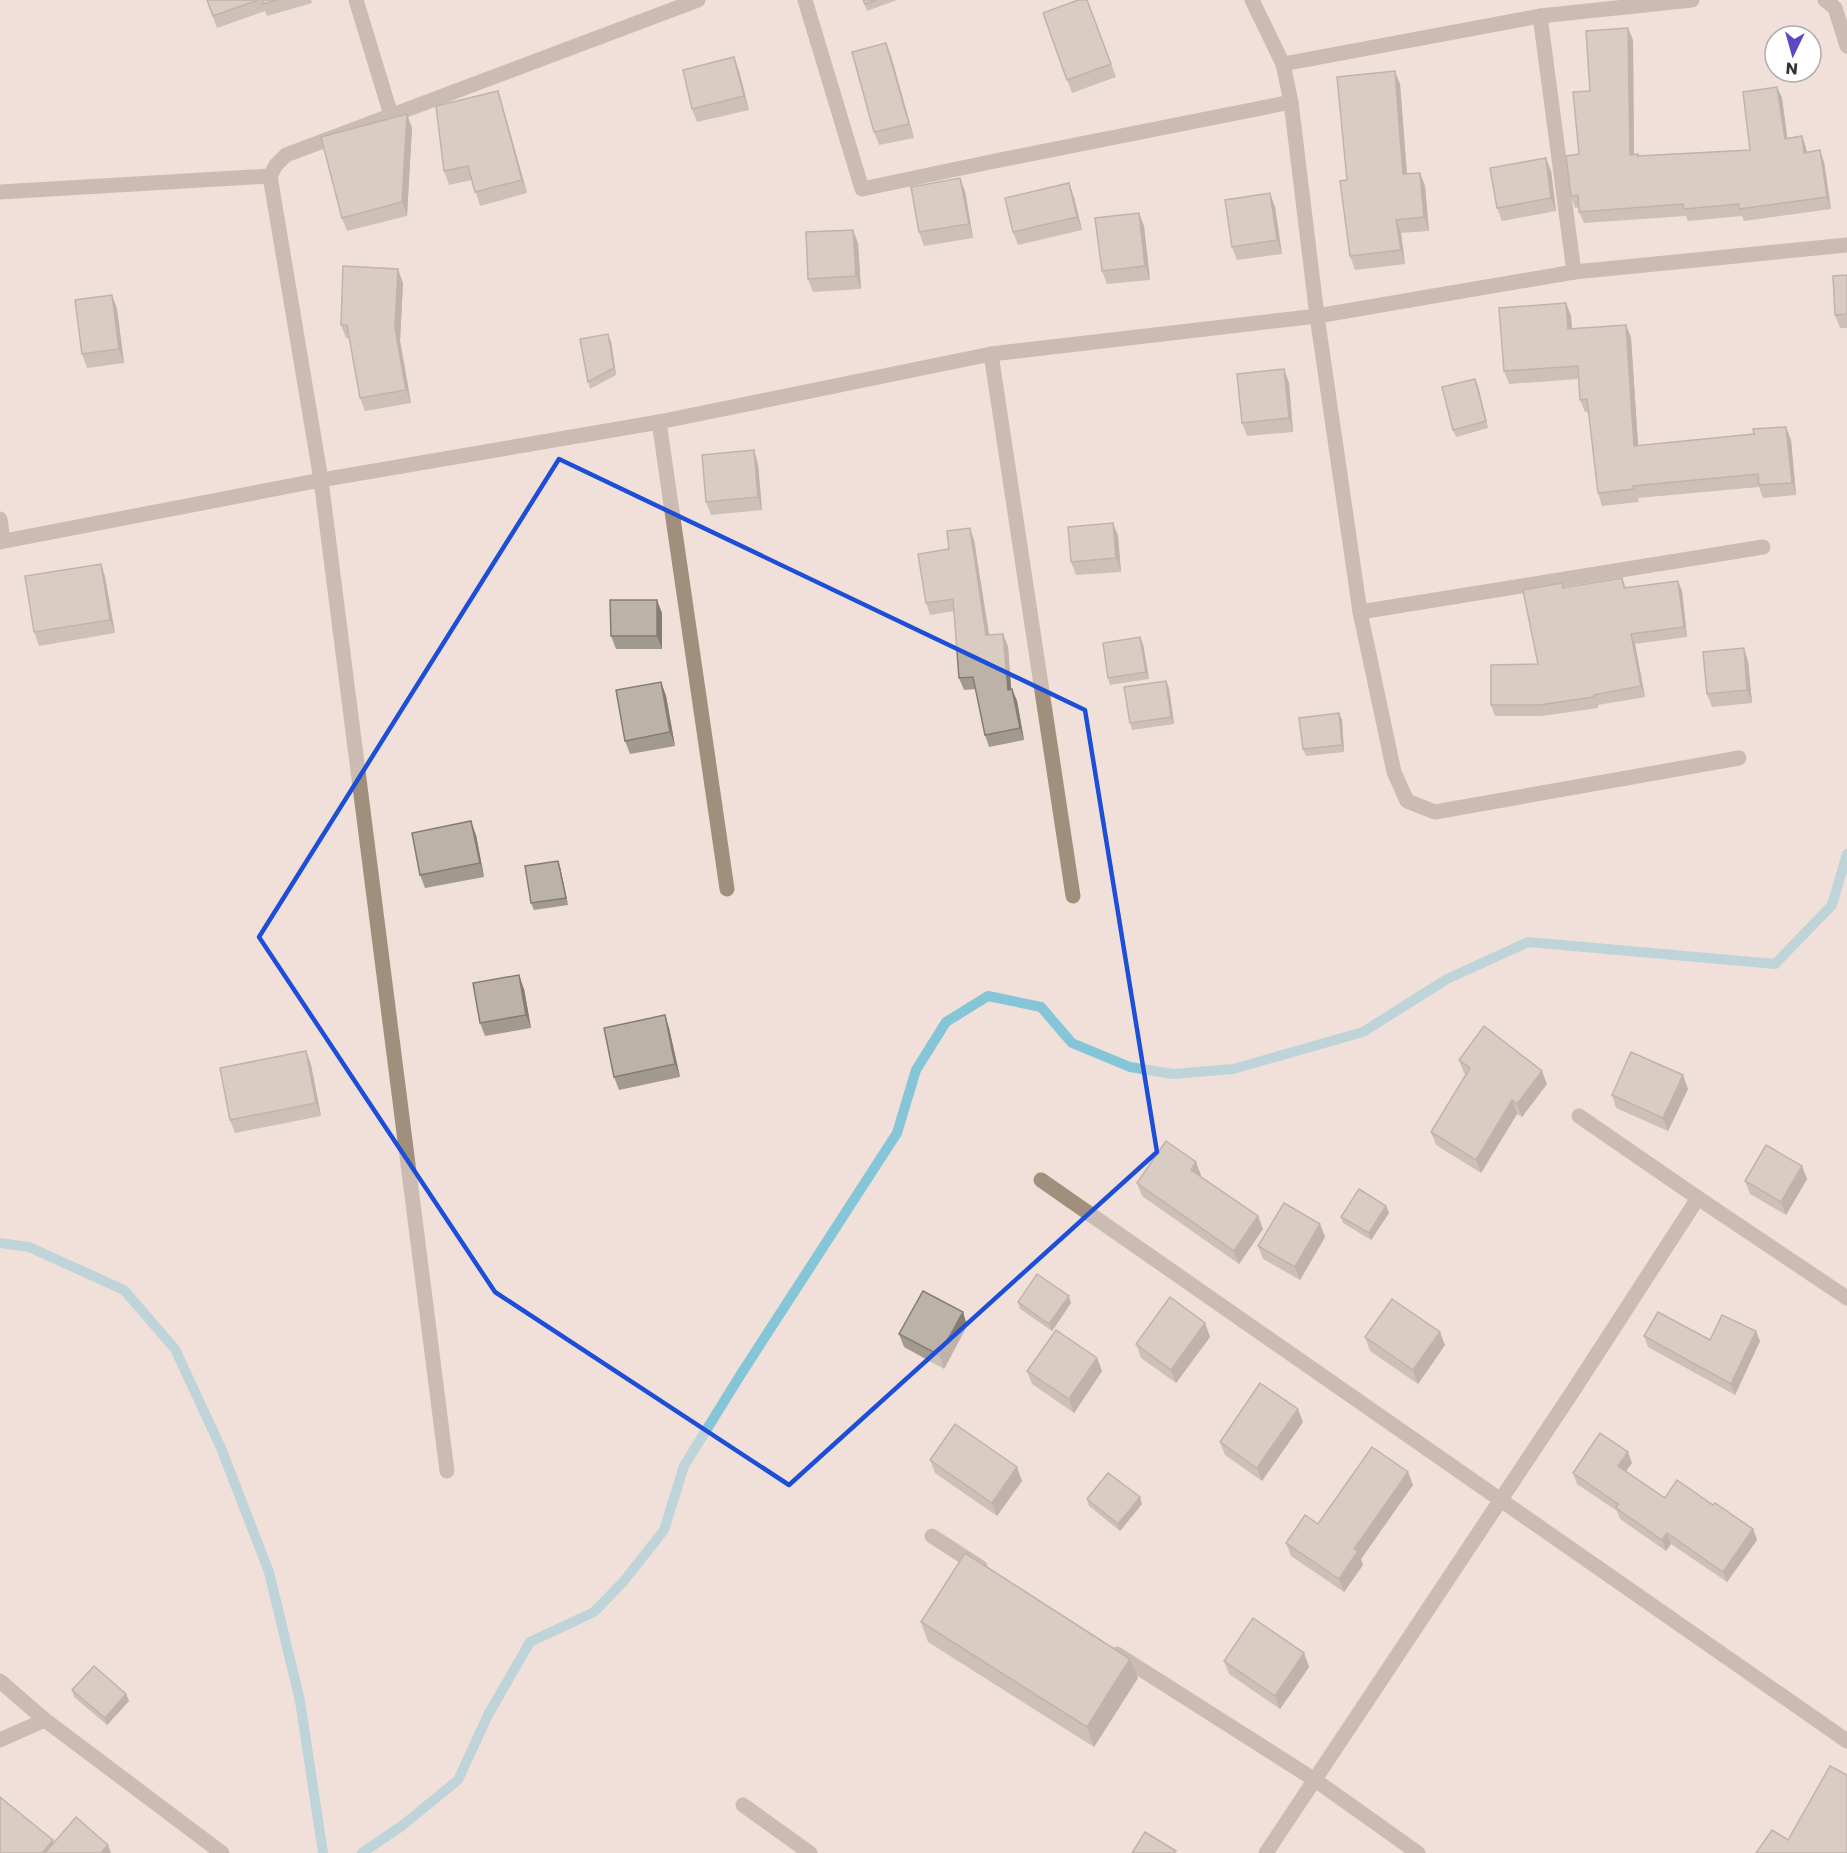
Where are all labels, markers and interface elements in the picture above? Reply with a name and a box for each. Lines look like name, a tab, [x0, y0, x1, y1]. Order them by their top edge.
north arrow	[1763, 24, 1823, 84]
text: N	[1785, 56, 1799, 80]

